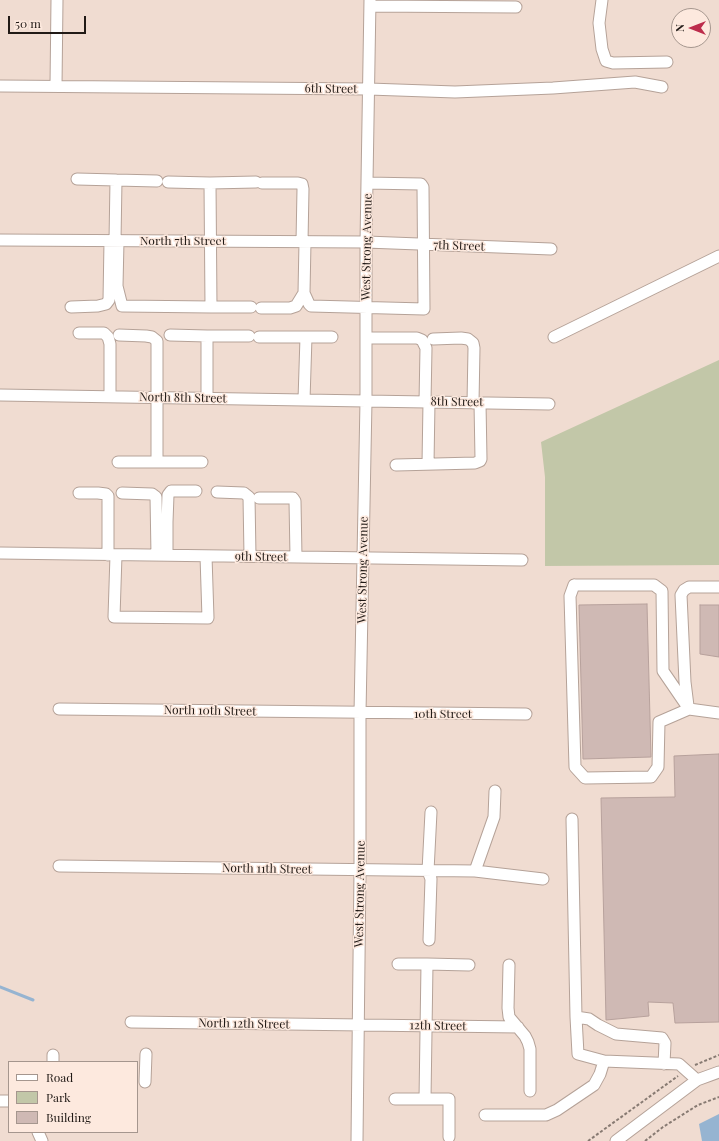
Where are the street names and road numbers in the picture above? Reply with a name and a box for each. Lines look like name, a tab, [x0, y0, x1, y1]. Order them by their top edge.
street label: 6th Street	[305, 81, 357, 97]
street label: West Strong Avenue	[359, 193, 375, 301]
street label: North 7th Street	[140, 234, 226, 248]
street label: 7th Street	[433, 238, 485, 254]
street label: North 8th Street	[139, 390, 227, 406]
street label: 8th Street	[431, 394, 483, 410]
street label: West Strong Avenue	[355, 516, 371, 624]
street label: 9th Street	[235, 549, 287, 565]
street label: North 10th Street	[164, 703, 256, 719]
street label: 10th Street	[414, 707, 472, 721]
street label: West Strong Avenue	[352, 840, 368, 948]
street label: North 11th Street	[222, 861, 312, 877]
street label: North 12th Street	[198, 1016, 290, 1032]
street label: 12th Street	[410, 1018, 466, 1034]

